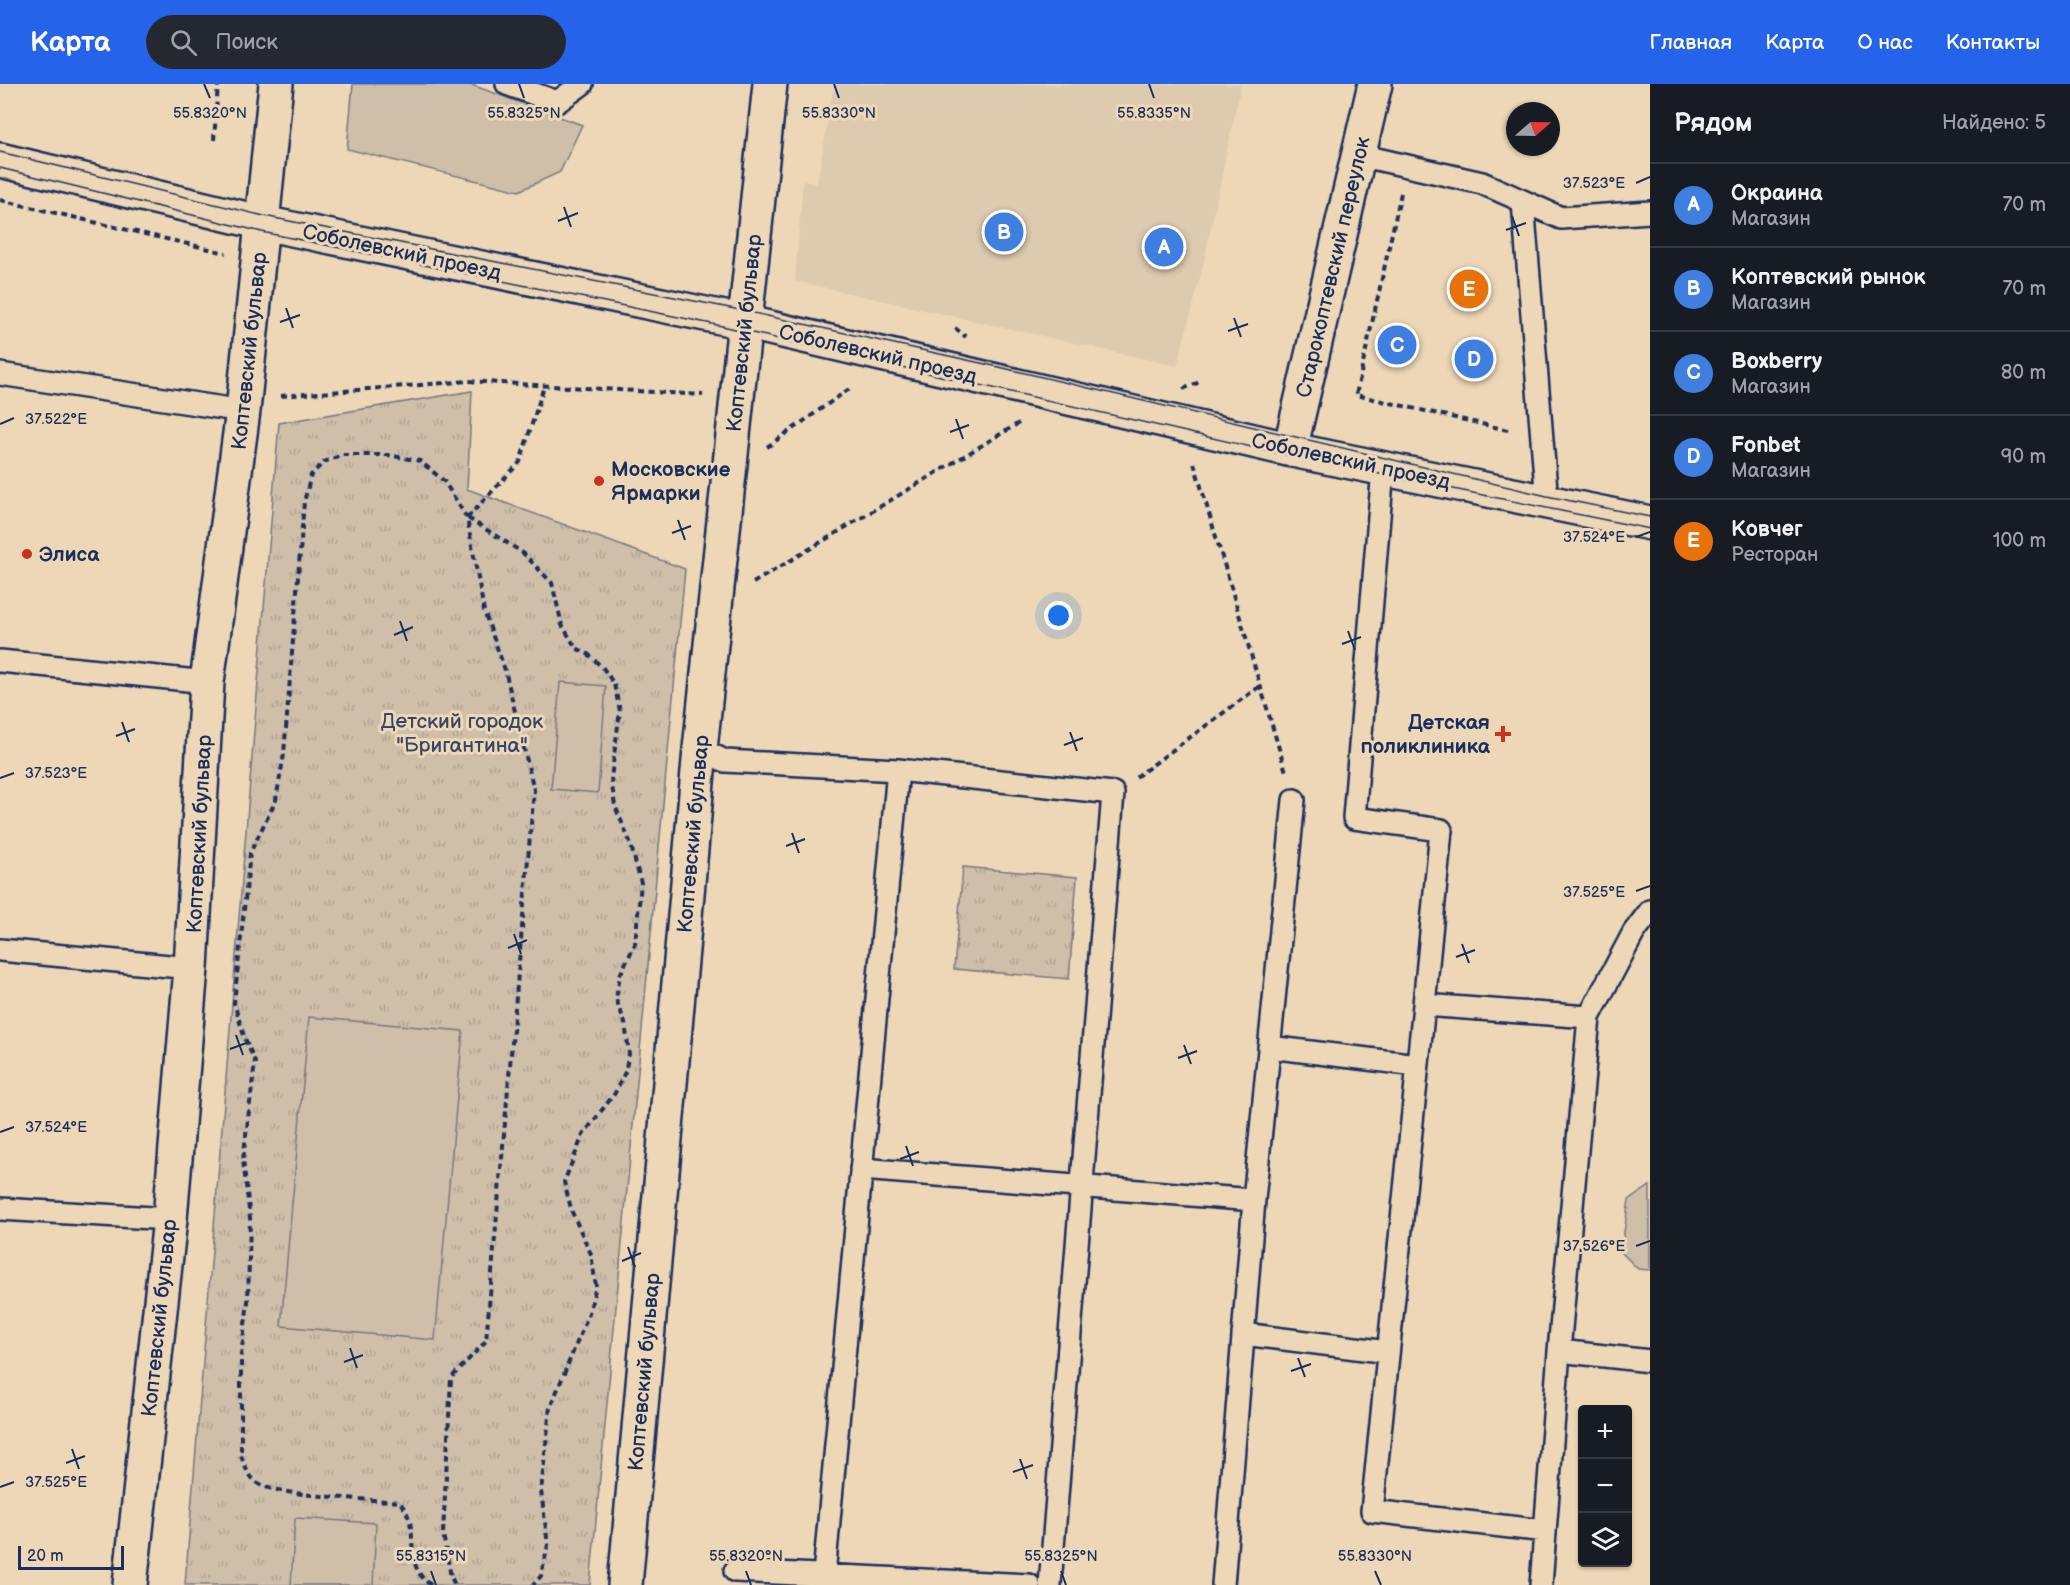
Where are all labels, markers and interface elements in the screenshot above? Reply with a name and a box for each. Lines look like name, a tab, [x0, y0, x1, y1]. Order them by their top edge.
search box	[146, 15, 566, 69]
text: Карта	[30, 26, 110, 59]
icon: search	[167, 26, 200, 59]
text: Поиск	[215, 29, 278, 56]
text: Главная	[1649, 30, 1732, 55]
text: Карта	[1765, 30, 1824, 55]
text: О нас	[1857, 30, 1913, 55]
text: Контакты	[1946, 30, 2040, 55]
north arrow	[1506, 102, 1560, 156]
text: 55.8320°N	[173, 104, 247, 123]
text: 55.8325°N	[487, 104, 561, 123]
text: 55.8330°N	[802, 104, 876, 123]
text: 55.8335°N	[1117, 104, 1191, 123]
text: Рядом	[1674, 108, 1752, 139]
text: Найдено: 5	[1942, 111, 2046, 135]
street label: Старокоптевский переулок	[1291, 134, 1376, 400]
text: 37.523°E	[1563, 174, 1625, 193]
text: Окраина	[1731, 180, 1823, 207]
text: A	[1687, 193, 1700, 217]
text: 70 m	[2002, 193, 2046, 217]
text: Магазин	[1731, 207, 1811, 231]
pin: B	[984, 210, 1024, 254]
street label: Соболевский проезд	[300, 219, 504, 286]
pin: A	[1144, 224, 1184, 270]
street label: Коптевский бульвар	[722, 233, 767, 433]
street label: Коптевский бульвар	[227, 251, 272, 451]
text: Коптевский рынок	[1731, 264, 1925, 291]
pin: E	[1450, 266, 1488, 312]
text: B	[1686, 277, 1701, 301]
text: 70 m	[2002, 277, 2046, 301]
text: Магазин	[1731, 291, 1811, 315]
street label: Соболевский проезд	[776, 320, 980, 389]
pin: C	[1378, 322, 1416, 368]
pin: D	[1454, 336, 1494, 382]
text: Boxberry	[1731, 348, 1822, 375]
text: C	[1686, 361, 1701, 385]
text: 80 m	[2001, 361, 2046, 385]
text: Магазин	[1731, 375, 1811, 399]
text: 37.522°E	[25, 410, 87, 429]
street label: Соболевский проезд	[1249, 428, 1453, 495]
text: Fonbet	[1731, 432, 1801, 459]
text: D	[1687, 445, 1700, 469]
text: 90 m	[2001, 445, 2046, 469]
place label: Московские Ярмарки	[611, 457, 731, 506]
text: Магазин	[1731, 459, 1811, 483]
marker: Московские Ярмарки	[592, 474, 606, 488]
text: Ковчег	[1731, 516, 1803, 543]
text: 37.524°E	[1563, 528, 1625, 547]
text: E	[1687, 529, 1700, 553]
text: 100 m	[1993, 529, 2046, 553]
place label: Элиса	[39, 542, 100, 567]
text: Ресторан	[1731, 543, 1818, 567]
marker: Элиса	[20, 547, 34, 561]
your location	[1044, 601, 1073, 630]
park label: Детский городок "Бригантина"	[381, 709, 543, 758]
place label: Детская поликлиника	[1360, 710, 1491, 759]
marker: Детская поликлиника	[1494, 725, 1512, 743]
street label: Коптевский бульвар	[182, 734, 217, 934]
street label: Коптевский бульвар	[672, 734, 715, 934]
text: 37.523°E	[25, 764, 87, 783]
text: 37.525°E	[1563, 883, 1625, 902]
text: 37.524°E	[25, 1118, 87, 1137]
street label: Коптевский бульвар	[137, 1218, 182, 1418]
text: 37.526°E	[1563, 1237, 1625, 1256]
street label: Коптевский бульвар	[623, 1272, 666, 1472]
map controls	[1578, 1405, 1632, 1567]
button: +	[1578, 1405, 1632, 1459]
button: −	[1578, 1459, 1632, 1513]
text: 37.525°E	[25, 1473, 87, 1492]
button: layers	[1578, 1513, 1632, 1567]
scale bar	[18, 1543, 124, 1570]
text: 20 m	[27, 1547, 63, 1566]
text: 55.8315°N	[396, 1547, 466, 1566]
text: 55.8320°N	[709, 1547, 783, 1566]
text: 55.8325°N	[1024, 1547, 1098, 1566]
text: 55.8330°N	[1338, 1547, 1412, 1566]

